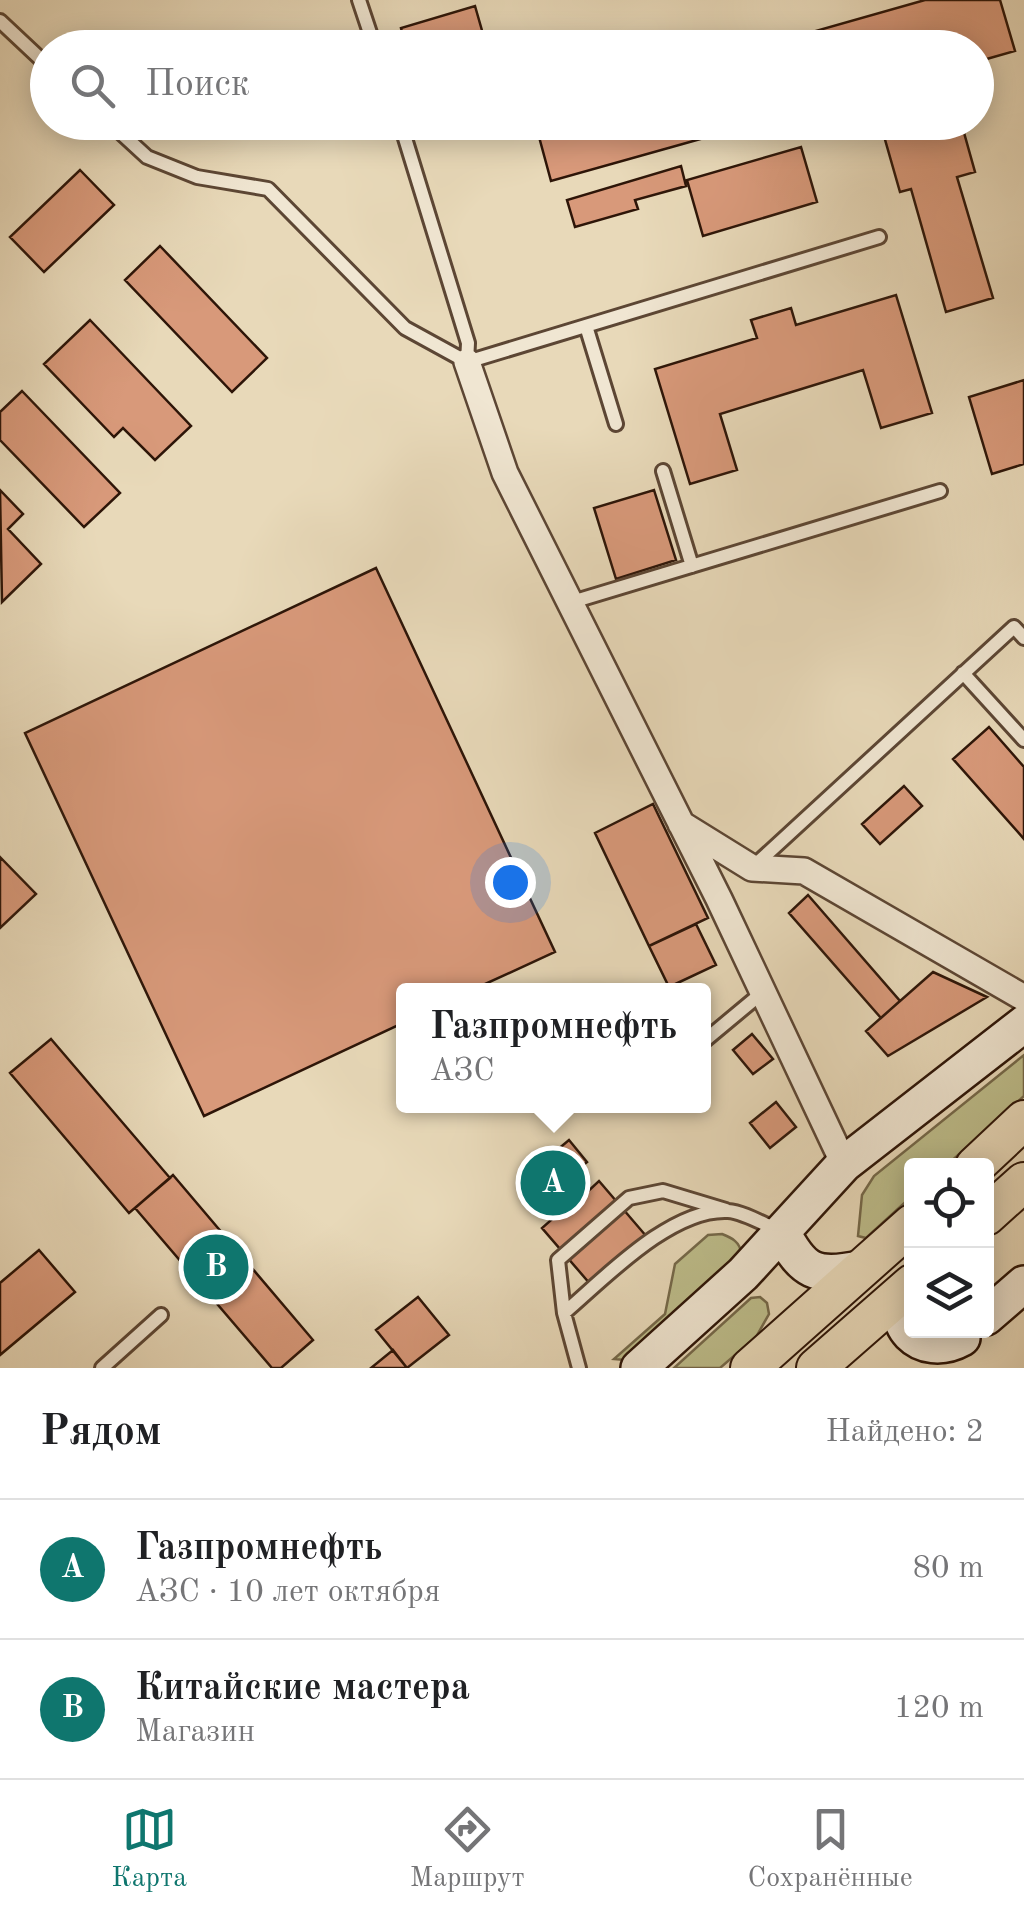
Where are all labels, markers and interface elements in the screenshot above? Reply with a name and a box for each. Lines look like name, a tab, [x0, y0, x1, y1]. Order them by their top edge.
search box	[30, 30, 994, 140]
icon: search	[65, 58, 120, 113]
text: Поиск	[145, 66, 250, 104]
your location	[485, 857, 536, 908]
popup	[396, 983, 711, 1113]
text: Газпромнефть	[430, 1009, 677, 1047]
text: АЗС	[430, 1056, 495, 1088]
pin: A	[520, 1146, 586, 1220]
map controls	[904, 1158, 994, 1338]
button: locate	[904, 1158, 994, 1248]
pin: B	[184, 1230, 248, 1304]
button: layers	[904, 1248, 994, 1338]
text: Рядом	[40, 1412, 162, 1454]
text: Найдено: 2	[825, 1417, 984, 1449]
text: Газпромнефть	[135, 1530, 383, 1568]
text: A	[60, 1553, 85, 1585]
text: 80 m	[913, 1553, 984, 1585]
text: АЗС · 10 лет октября	[135, 1577, 440, 1609]
text: Китайские мастера	[135, 1670, 470, 1708]
text: B	[61, 1693, 84, 1725]
text: 120 m	[894, 1693, 984, 1725]
text: Магазин	[135, 1717, 255, 1749]
tab: Карта	[111, 1802, 187, 1897]
tab: Маршрут	[410, 1802, 525, 1897]
tab: Сохранённые	[747, 1802, 913, 1897]

